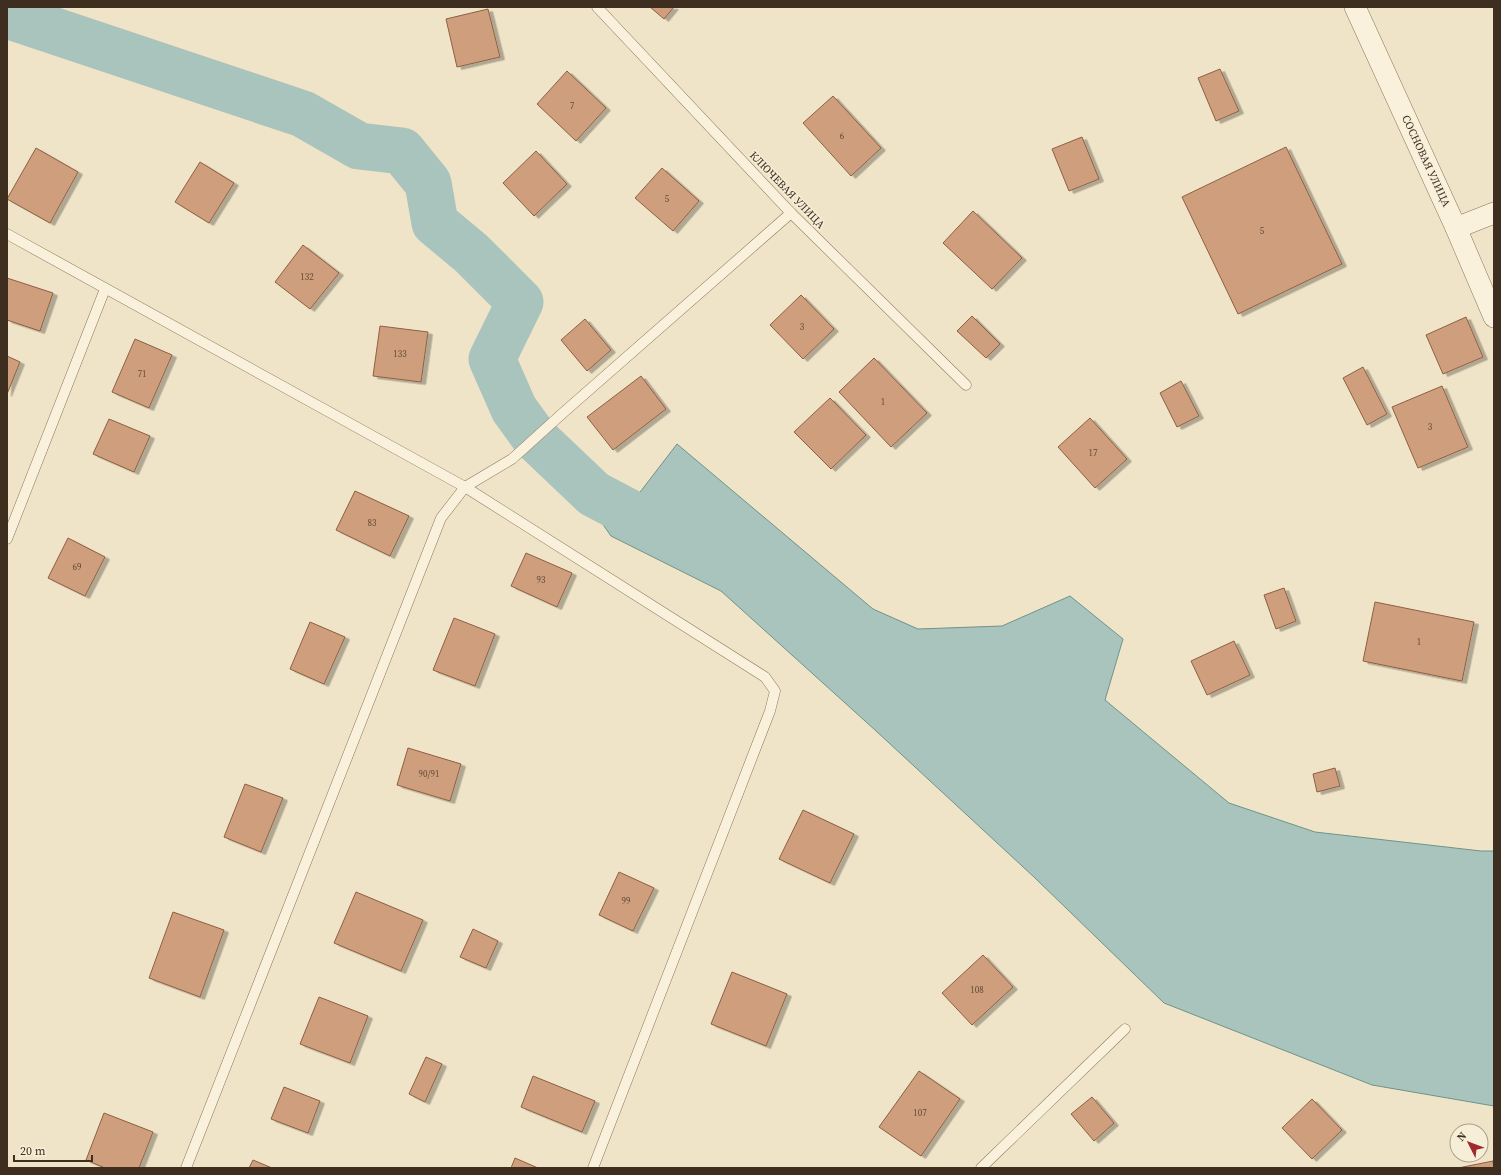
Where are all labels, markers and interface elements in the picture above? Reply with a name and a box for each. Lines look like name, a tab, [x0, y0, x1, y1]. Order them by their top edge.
house number: 7	[570, 100, 575, 112]
street label: СОСНОВАЯ УЛИЦА	[1398, 113, 1454, 210]
house number: 6	[840, 130, 845, 142]
street label: КЛЮЧЕВАЯ УЛИЦА	[746, 148, 828, 232]
house number: 5	[665, 193, 670, 205]
house number: 5	[1260, 225, 1265, 237]
house number: 132	[300, 271, 314, 283]
house number: 3	[800, 321, 805, 333]
house number: 133	[393, 348, 407, 360]
house number: 71	[137, 368, 147, 380]
house number: 1	[881, 396, 885, 408]
house number: 3	[1428, 421, 1433, 433]
house number: 17	[1088, 447, 1098, 459]
house number: 83	[367, 517, 377, 529]
house number: 69	[72, 561, 82, 573]
house number: 93	[536, 574, 546, 586]
house number: 1	[1417, 636, 1421, 648]
house number: 90/91	[419, 768, 439, 780]
house number: 99	[621, 895, 631, 907]
house number: 108	[970, 984, 984, 996]
house number: 107	[913, 1107, 927, 1119]
north arrow	[1449, 1123, 1489, 1163]
text: N	[1454, 1129, 1470, 1145]
scale bar	[14, 1137, 92, 1163]
text: 20 m	[20, 1143, 46, 1159]

